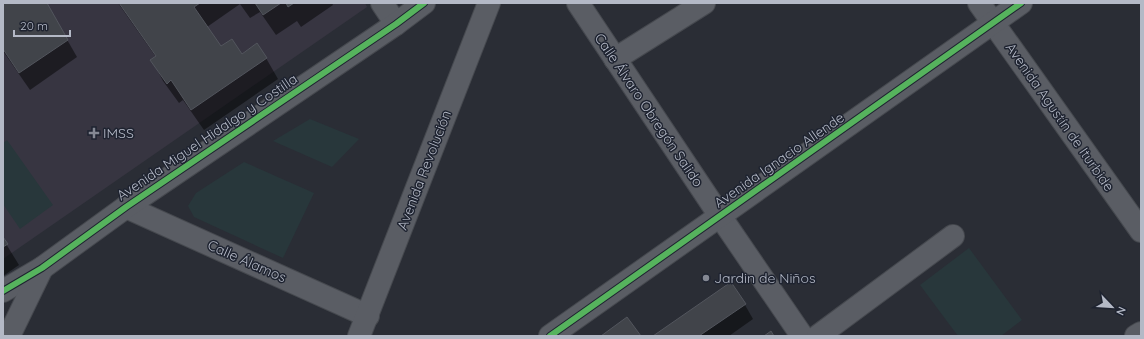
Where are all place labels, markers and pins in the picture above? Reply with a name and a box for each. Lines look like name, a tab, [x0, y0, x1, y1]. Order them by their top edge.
place label: IMSS	[103, 124, 134, 142]
marker: IMSS	[88, 127, 100, 139]
place label: Jardin de Niños	[714, 269, 816, 287]
marker: Jardin de Niños	[701, 273, 711, 283]

